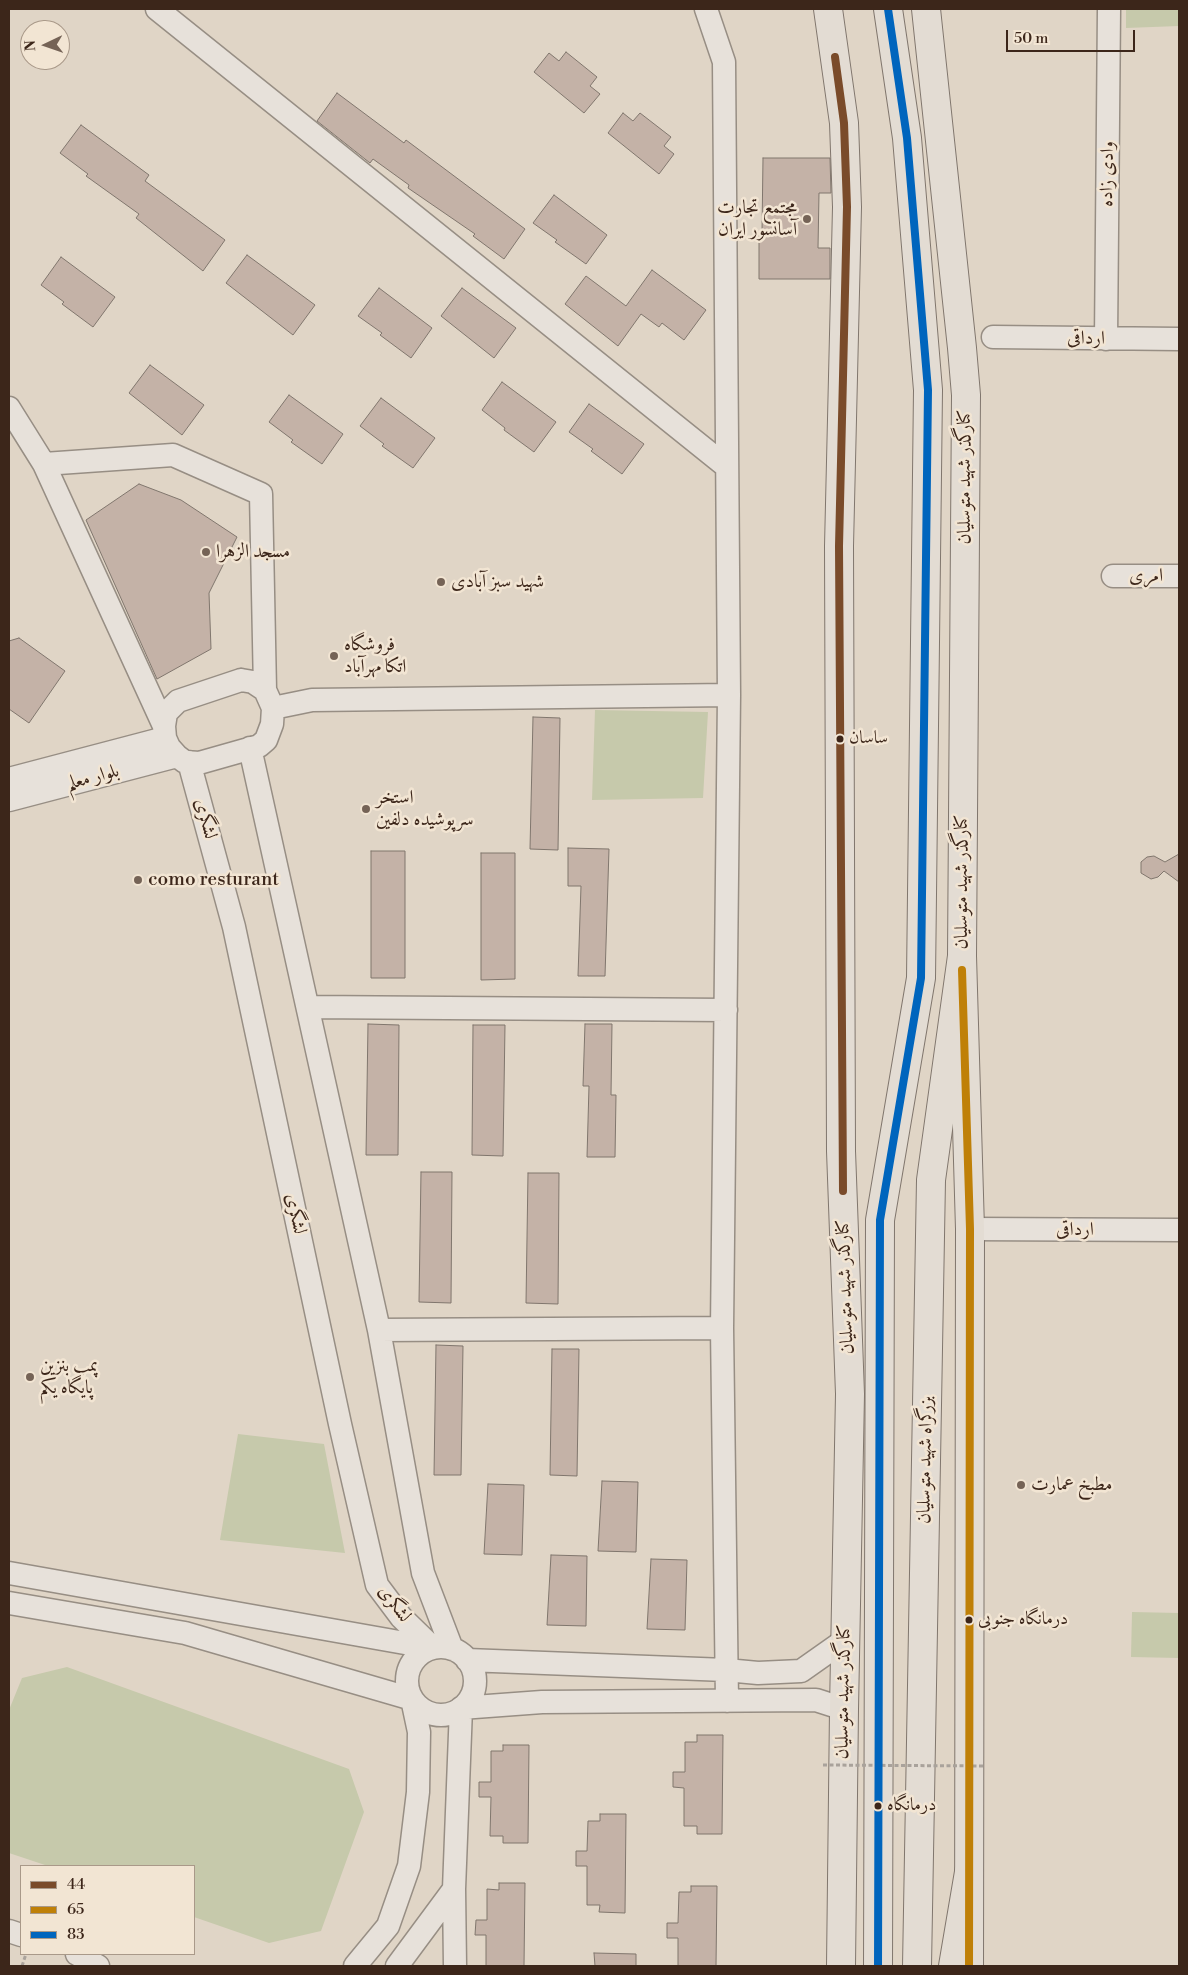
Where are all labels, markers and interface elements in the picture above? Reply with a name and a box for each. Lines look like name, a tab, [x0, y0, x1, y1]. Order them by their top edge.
north arrow	[20, 20, 70, 70]
scale bar	[1008, 20, 1137, 52]
text: 50 m	[1014, 29, 1048, 48]
text: N	[22, 40, 40, 52]
street label: وادی زاده	[1096, 141, 1120, 207]
place label: مجتمع تجارت آسانسور ایران	[717, 197, 797, 241]
marker: مجتمع تجارت آسانسور ایران	[801, 213, 813, 225]
street label: ارداقی	[1067, 327, 1105, 351]
street label: کنارگذر شهید متوسلیان	[954, 410, 976, 544]
place label: مسجد الزهرا	[216, 541, 290, 563]
marker: مسجد الزهرا	[200, 546, 212, 558]
street label: امری	[1129, 565, 1163, 587]
place label: شهید سبز آبادی	[451, 571, 544, 593]
marker: شهید سبز آبادی	[435, 576, 447, 588]
place label: فروشگاه اتکا مهرآباد	[344, 634, 406, 678]
marker: فروشگاه اتکا مهرآباد	[328, 650, 340, 662]
place label: ساسان	[849, 728, 888, 750]
marker: ساسان	[835, 734, 845, 744]
street label: بلوار معلم	[64, 760, 122, 796]
place label: استخر سرپوشیده دلفین	[376, 787, 474, 831]
street label: لشگری	[189, 796, 221, 842]
marker: استخر سرپوشیده دلفین	[360, 803, 372, 815]
street label: کنارگذر شهید متوسلیان	[951, 815, 973, 949]
place label: como resturant	[148, 869, 279, 891]
marker: como resturant	[132, 874, 144, 886]
street label: لشگری	[280, 1191, 310, 1237]
street label: کنارگذر شهید متوسلیان	[832, 1219, 860, 1355]
street label: ارداقی	[1056, 1219, 1094, 1241]
place label: پمپ بنزين پايگاه يكم	[40, 1355, 98, 1399]
marker: پمپ بنزين پايگاه يكم	[24, 1371, 36, 1383]
street label: بزرگراه شهید متوسلیان	[913, 1396, 939, 1524]
place label: مطبخ عمارت	[1031, 1474, 1112, 1496]
marker: مطبخ عمارت	[1015, 1479, 1027, 1491]
street label: لشگری	[373, 1581, 415, 1627]
place label: درمانگاه جنوبی	[978, 1609, 1068, 1631]
marker: درمانگاه جنوبی	[964, 1615, 974, 1625]
street label: کنارگذر شهید متوسلیان	[831, 1624, 857, 1760]
place label: درمانگاه	[887, 1795, 936, 1817]
marker: درمانگاه	[873, 1801, 883, 1811]
legend	[20, 1865, 195, 1955]
text: 44	[67, 1875, 85, 1894]
text: 65	[67, 1900, 84, 1919]
text: 83	[67, 1925, 84, 1944]

